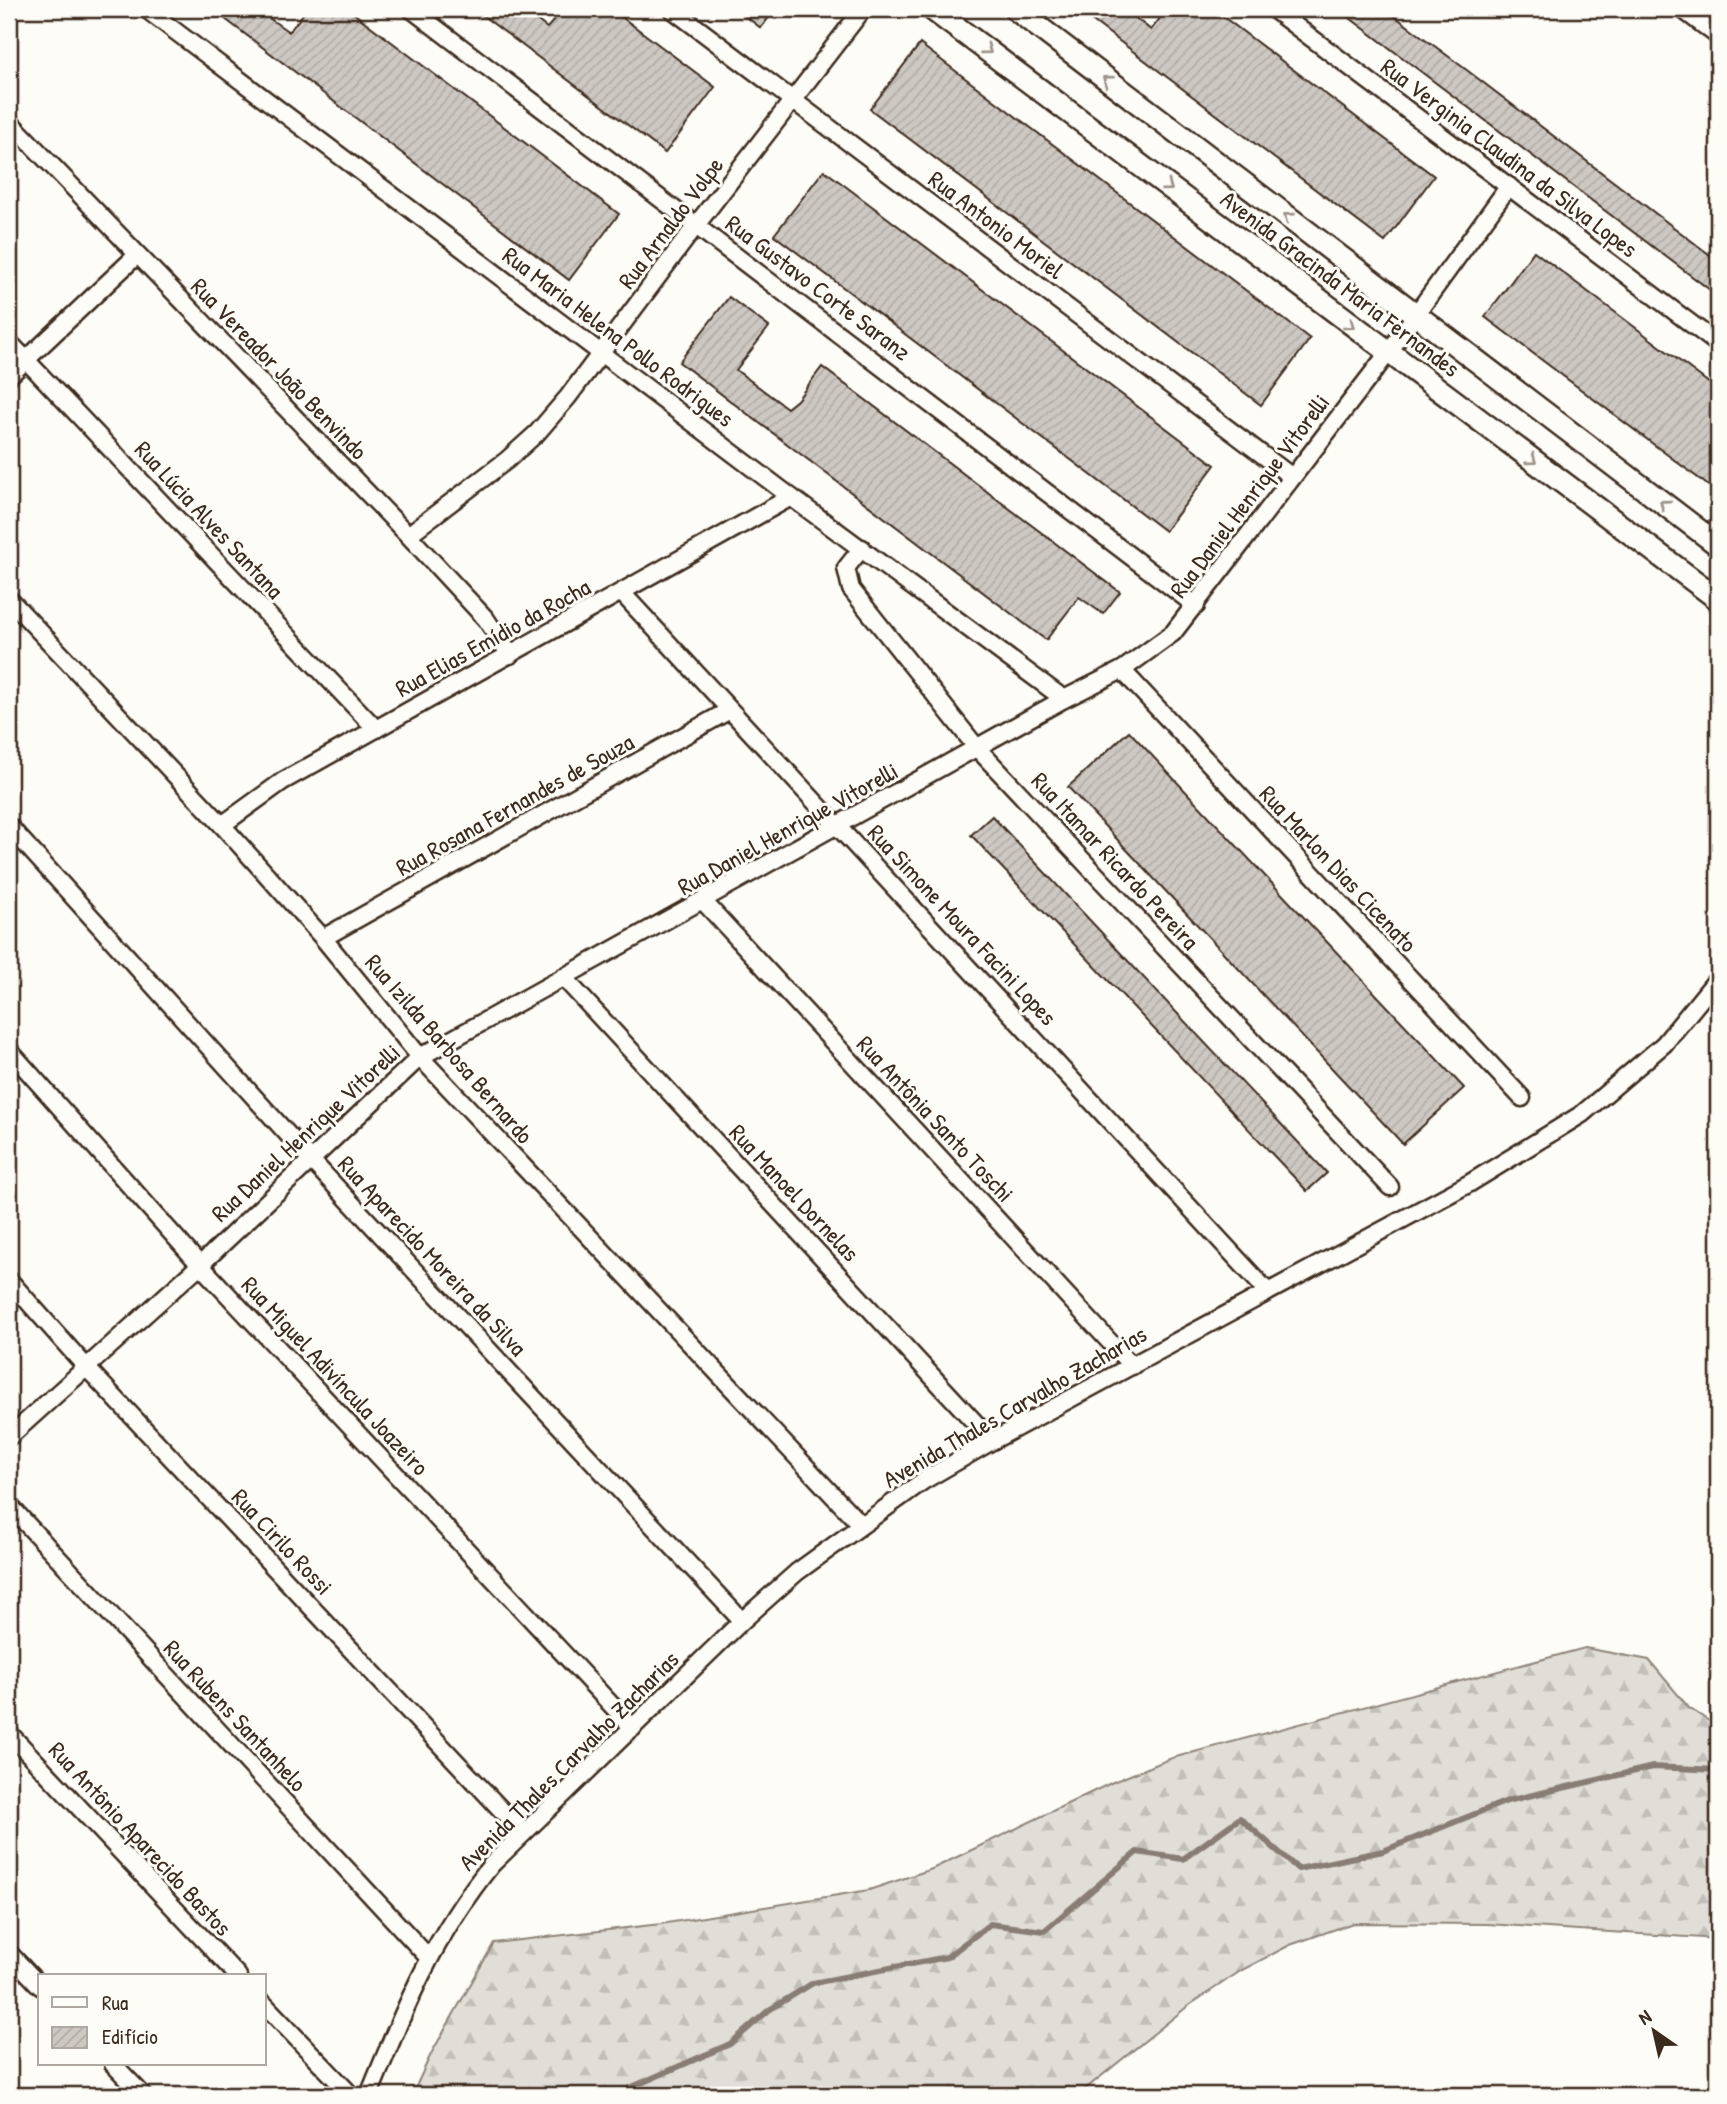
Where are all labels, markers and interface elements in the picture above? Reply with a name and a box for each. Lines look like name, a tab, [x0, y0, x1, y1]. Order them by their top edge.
one-way arrow	[979, 42, 992, 54]
street label: Rua Verginia Claudina da Silva Lopes	[1375, 50, 1644, 264]
one-way arrow	[1103, 75, 1115, 88]
street label: Rua Arnaldo Volpe	[610, 150, 730, 295]
street label: Rua Antonio Moriel	[922, 163, 1071, 286]
one-way arrow	[1160, 179, 1173, 192]
street label: Avenida Gracinda Maria Fernandes	[1215, 183, 1467, 384]
street label: Rua Gustavo Corte Saranz	[720, 207, 918, 367]
one-way arrow	[1284, 213, 1296, 226]
street label: Rua Maria Helena Pollo Rodrigues	[497, 239, 741, 434]
street label: Rua Vereador João Benvindo	[184, 270, 375, 466]
one-way arrow	[1342, 316, 1354, 329]
street label: Rua Daniel Henrique Vitorelli	[1162, 387, 1336, 604]
street label: Rua Lúcia Alves Santana	[128, 434, 291, 605]
one-way arrow	[1524, 452, 1537, 465]
one-way arrow	[1659, 500, 1672, 512]
street label: Rua Elias Emídio da Rocha	[389, 570, 596, 704]
street label: Rua Rosana Fernandes de Souza	[390, 725, 639, 883]
street label: Rua Daniel Henrique Vitorelli	[672, 754, 903, 902]
street label: Rua Itamar Ricardo Pereira	[1025, 765, 1207, 956]
street label: Rua Marlon Dias Cicenato	[1253, 778, 1425, 959]
street label: Rua Simone Moura Facini Lopes	[861, 817, 1064, 1032]
street label: Rua Izilda Barbosa Bernardo	[358, 947, 541, 1150]
street label: Rua Antônia Santo Toschi	[850, 1028, 1021, 1208]
street label: Rua Daniel Henrique Vitorelli	[204, 1036, 407, 1228]
street label: Rua Manoel Dornelas	[723, 1117, 867, 1268]
street label: Rua Aparecido Moreira da Silva	[331, 1148, 534, 1362]
street label: Rua Miguel Adivíncula Joazeiro	[235, 1269, 437, 1482]
street label: Avenida Thales Carvalho Zacharias	[877, 1318, 1152, 1495]
street label: Rua Cirilo Rossi	[225, 1481, 340, 1601]
street label: Rua Rubens Santanhelo	[157, 1633, 315, 1798]
street label: Avenida Thales Carvalho Zacharias	[451, 1643, 685, 1877]
street label: Rua Antônio Aparecido Bastos	[42, 1734, 239, 1942]
legend	[38, 1974, 266, 2066]
text: Rua	[102, 1988, 128, 2017]
north arrow	[1618, 1996, 1688, 2066]
text: N	[1633, 2003, 1656, 2031]
text: Edifício	[102, 2022, 158, 2051]

